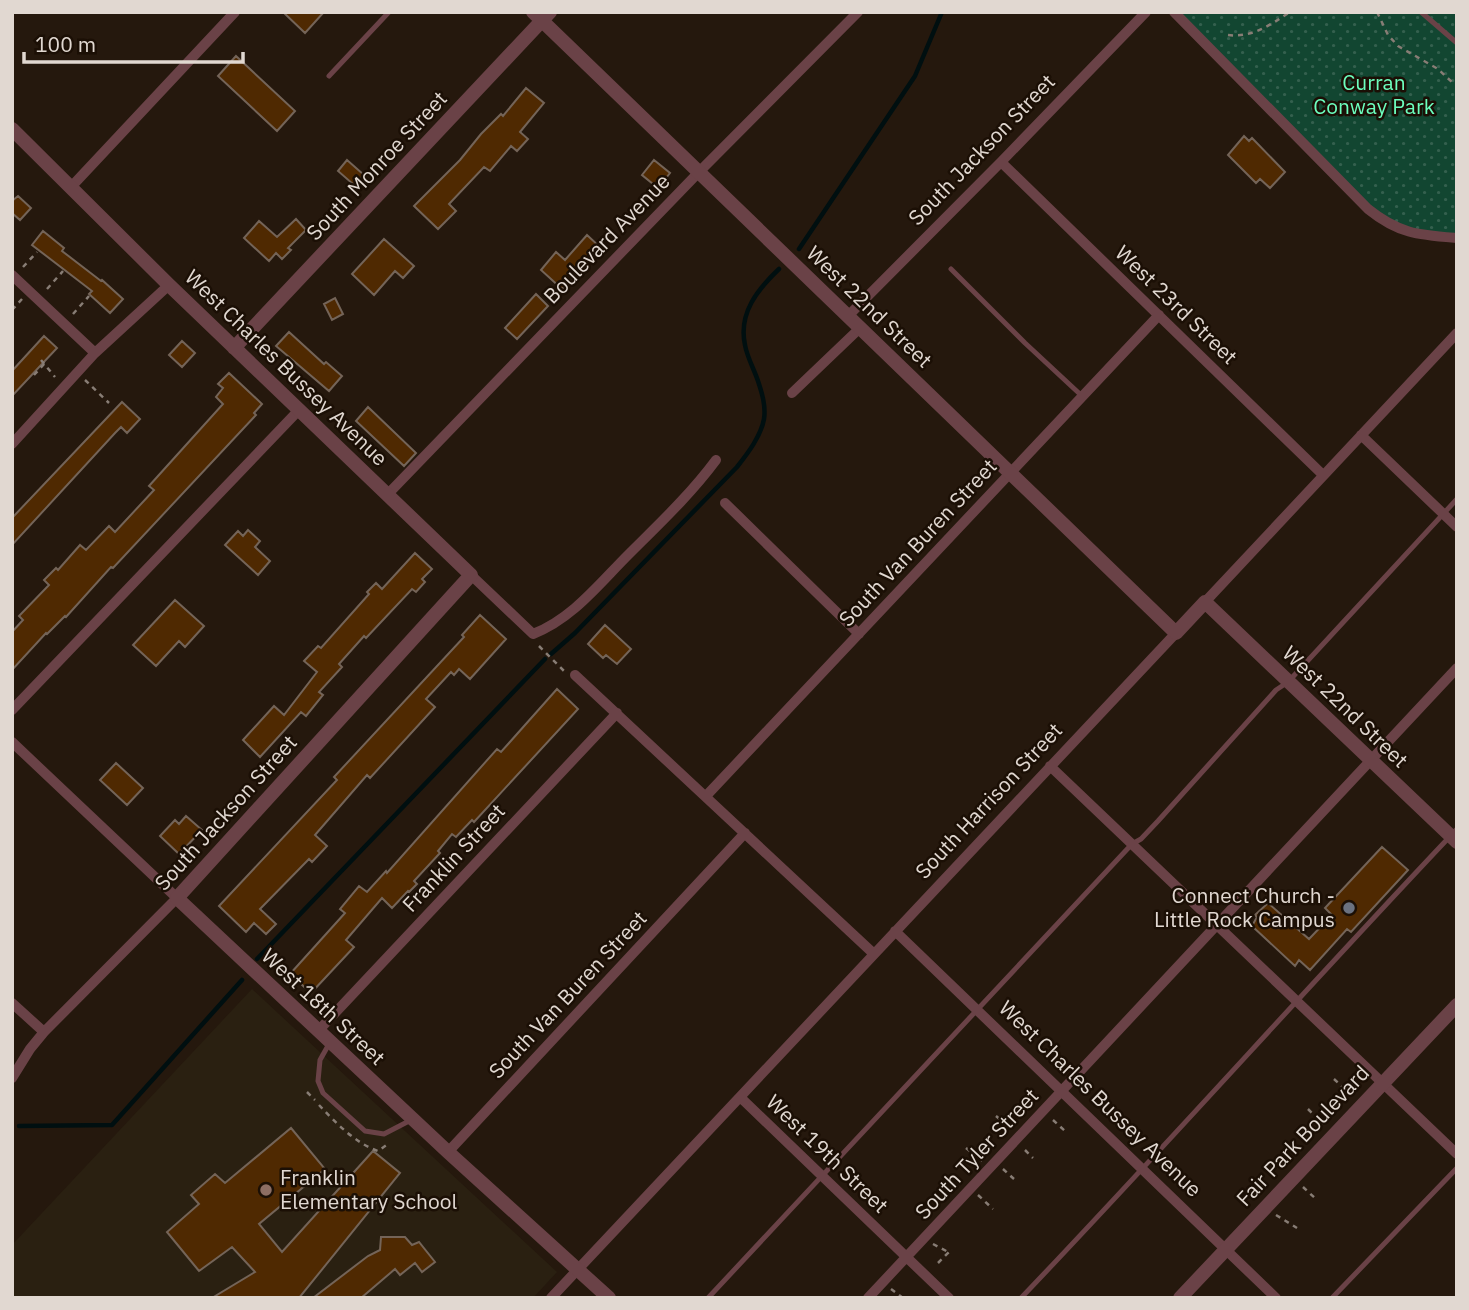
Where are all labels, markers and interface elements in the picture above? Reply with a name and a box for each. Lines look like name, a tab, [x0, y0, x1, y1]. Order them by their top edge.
scale bar	[24, 21, 243, 65]
text: 100 m	[35, 30, 96, 58]
street label: South Jackson Street	[902, 68, 1061, 231]
park label: Curran Conway Park	[1313, 68, 1435, 120]
street label: South Monroe Street	[300, 85, 453, 246]
street label: Boulevard Avenue	[537, 167, 676, 309]
street label: West 22nd Street	[801, 239, 938, 373]
street label: West 23rd Street	[1109, 239, 1244, 370]
street label: West Charles Bussey Avenue	[179, 263, 394, 472]
street label: South Van Buren Street	[832, 452, 1002, 632]
street label: West 22nd Street	[1277, 639, 1414, 773]
street label: South Harrison Street	[909, 716, 1068, 884]
street label: South Jackson Street	[148, 729, 303, 896]
street label: Franklin Street	[396, 797, 511, 918]
place label: Connect Church - Little Rock Campus	[1154, 881, 1335, 933]
marker: Connect Church - Little Rock Campus	[1341, 900, 1357, 916]
street label: South Van Buren Street	[482, 904, 652, 1084]
street label: West 18th Street	[256, 942, 392, 1071]
street label: West Charles Bussey Avenue	[993, 994, 1208, 1203]
street label: Fair Park Boulevard	[1230, 1059, 1375, 1212]
street label: South Tyler Street	[908, 1082, 1044, 1225]
street label: West 19th Street	[761, 1088, 895, 1219]
place label: Franklin Elementary School	[280, 1163, 457, 1215]
marker: Franklin Elementary School	[258, 1182, 274, 1198]

